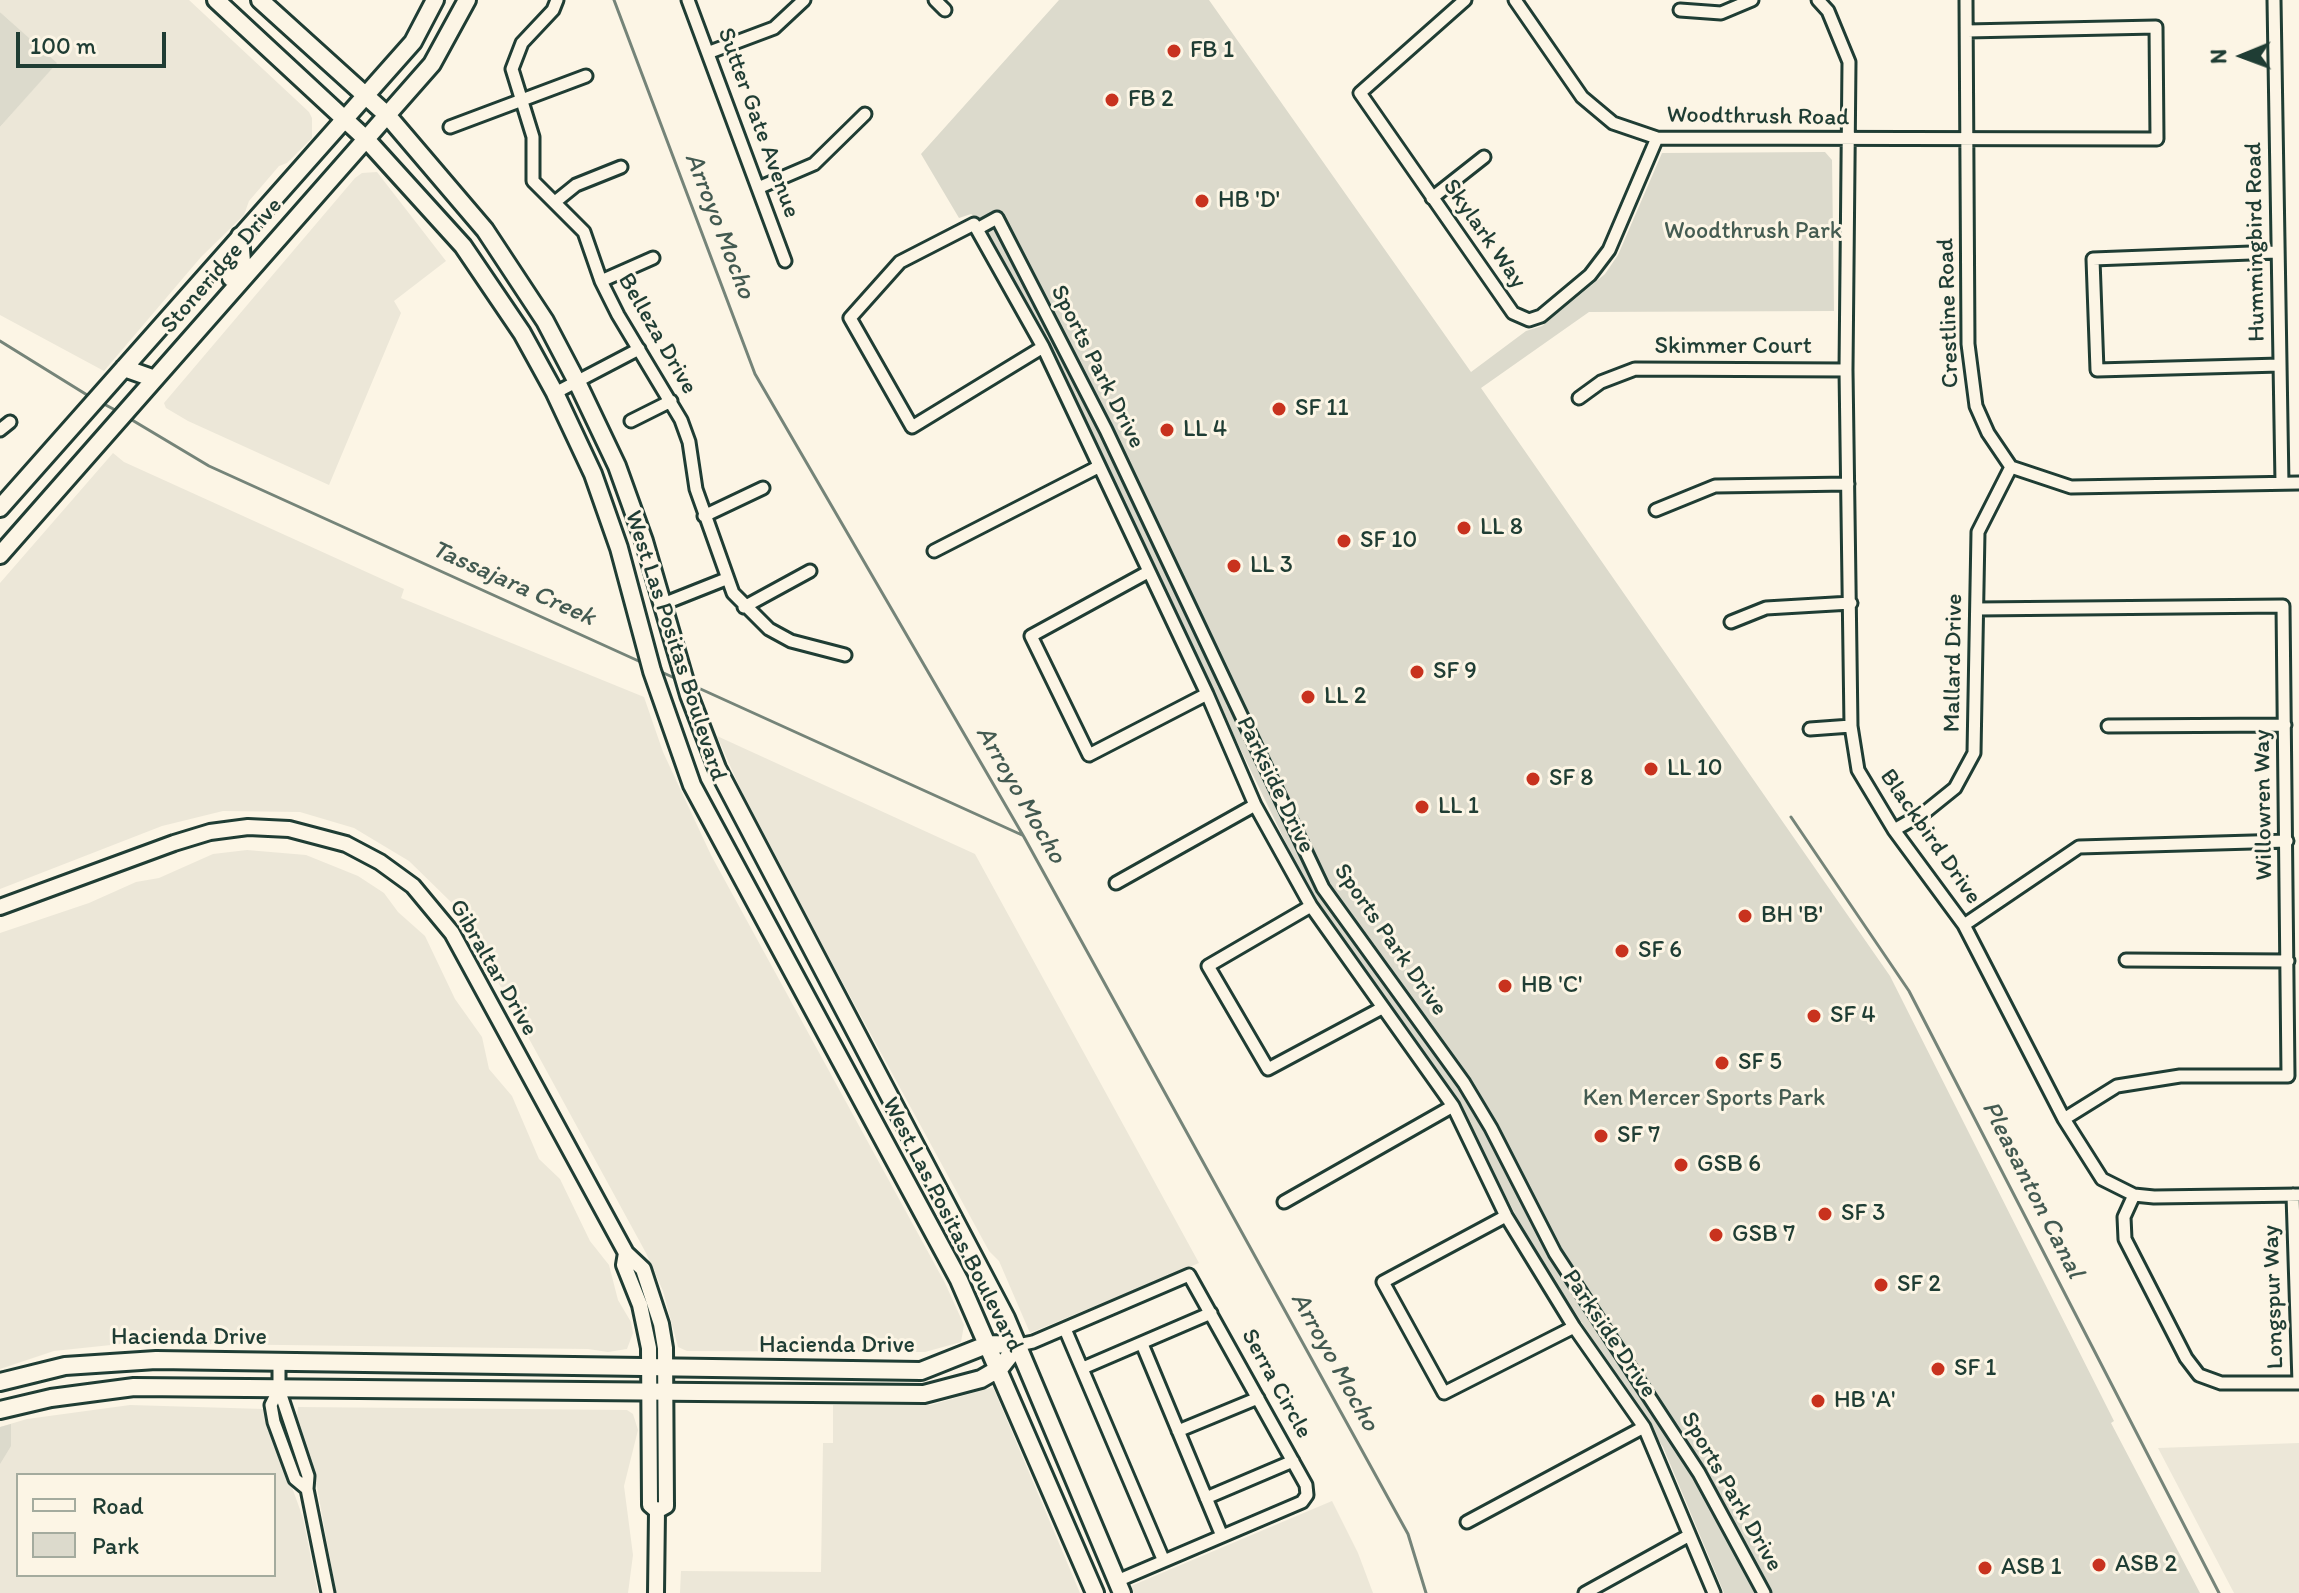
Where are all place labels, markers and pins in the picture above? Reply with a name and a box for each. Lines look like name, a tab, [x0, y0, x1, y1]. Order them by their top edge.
place label: FB 1	[1190, 37, 1234, 65]
marker: FB 1	[1165, 42, 1183, 60]
place label: FB 2	[1128, 86, 1174, 114]
marker: FB 2	[1103, 91, 1121, 109]
place label: HB 'D'	[1218, 187, 1280, 215]
marker: HB 'D'	[1193, 192, 1211, 210]
place label: SF 11	[1295, 395, 1349, 423]
marker: SF 11	[1270, 400, 1288, 418]
place label: LL 4	[1183, 416, 1227, 444]
marker: LL 4	[1158, 421, 1176, 439]
place label: LL 8	[1480, 514, 1523, 542]
marker: LL 8	[1455, 519, 1473, 537]
place label: SF 10	[1360, 527, 1417, 555]
marker: SF 10	[1335, 532, 1353, 550]
place label: LL 3	[1250, 552, 1293, 580]
marker: LL 3	[1225, 557, 1243, 575]
place label: SF 9	[1433, 658, 1477, 686]
marker: SF 9	[1408, 663, 1426, 681]
place label: LL 2	[1324, 683, 1366, 711]
marker: LL 2	[1299, 688, 1317, 706]
place label: LL 10	[1667, 755, 1723, 783]
marker: LL 10	[1642, 760, 1660, 778]
place label: SF 8	[1549, 765, 1593, 793]
marker: SF 8	[1524, 770, 1542, 788]
place label: LL 1	[1438, 793, 1479, 821]
marker: LL 1	[1413, 798, 1431, 816]
place label: BH 'B'	[1761, 902, 1823, 930]
marker: BH 'B'	[1736, 907, 1754, 925]
place label: SF 6	[1638, 937, 1682, 965]
marker: SF 6	[1613, 942, 1631, 960]
place label: HB 'C'	[1521, 972, 1583, 1000]
marker: HB 'C'	[1496, 977, 1514, 995]
place label: SF 4	[1830, 1002, 1876, 1030]
marker: SF 4	[1805, 1007, 1823, 1025]
place label: SF 5	[1738, 1049, 1782, 1077]
marker: SF 5	[1713, 1054, 1731, 1072]
place label: SF 7	[1617, 1122, 1660, 1150]
marker: SF 7	[1592, 1127, 1610, 1145]
place label: GSB 6	[1697, 1151, 1761, 1179]
marker: GSB 6	[1672, 1156, 1690, 1174]
place label: SF 3	[1841, 1200, 1885, 1228]
marker: SF 3	[1816, 1205, 1834, 1223]
place label: GSB 7	[1732, 1221, 1795, 1249]
marker: GSB 7	[1707, 1226, 1725, 1244]
place label: SF 2	[1897, 1271, 1941, 1299]
marker: SF 2	[1872, 1276, 1890, 1294]
place label: SF 1	[1954, 1355, 1996, 1383]
marker: SF 1	[1929, 1360, 1947, 1378]
place label: HB 'A'	[1834, 1387, 1896, 1415]
marker: HB 'A'	[1809, 1392, 1827, 1410]
place label: ASB 2	[2115, 1551, 2177, 1579]
place label: ASB 1	[2001, 1554, 2062, 1582]
marker: ASB 2	[2090, 1556, 2108, 1574]
marker: ASB 1	[1976, 1559, 1994, 1577]

